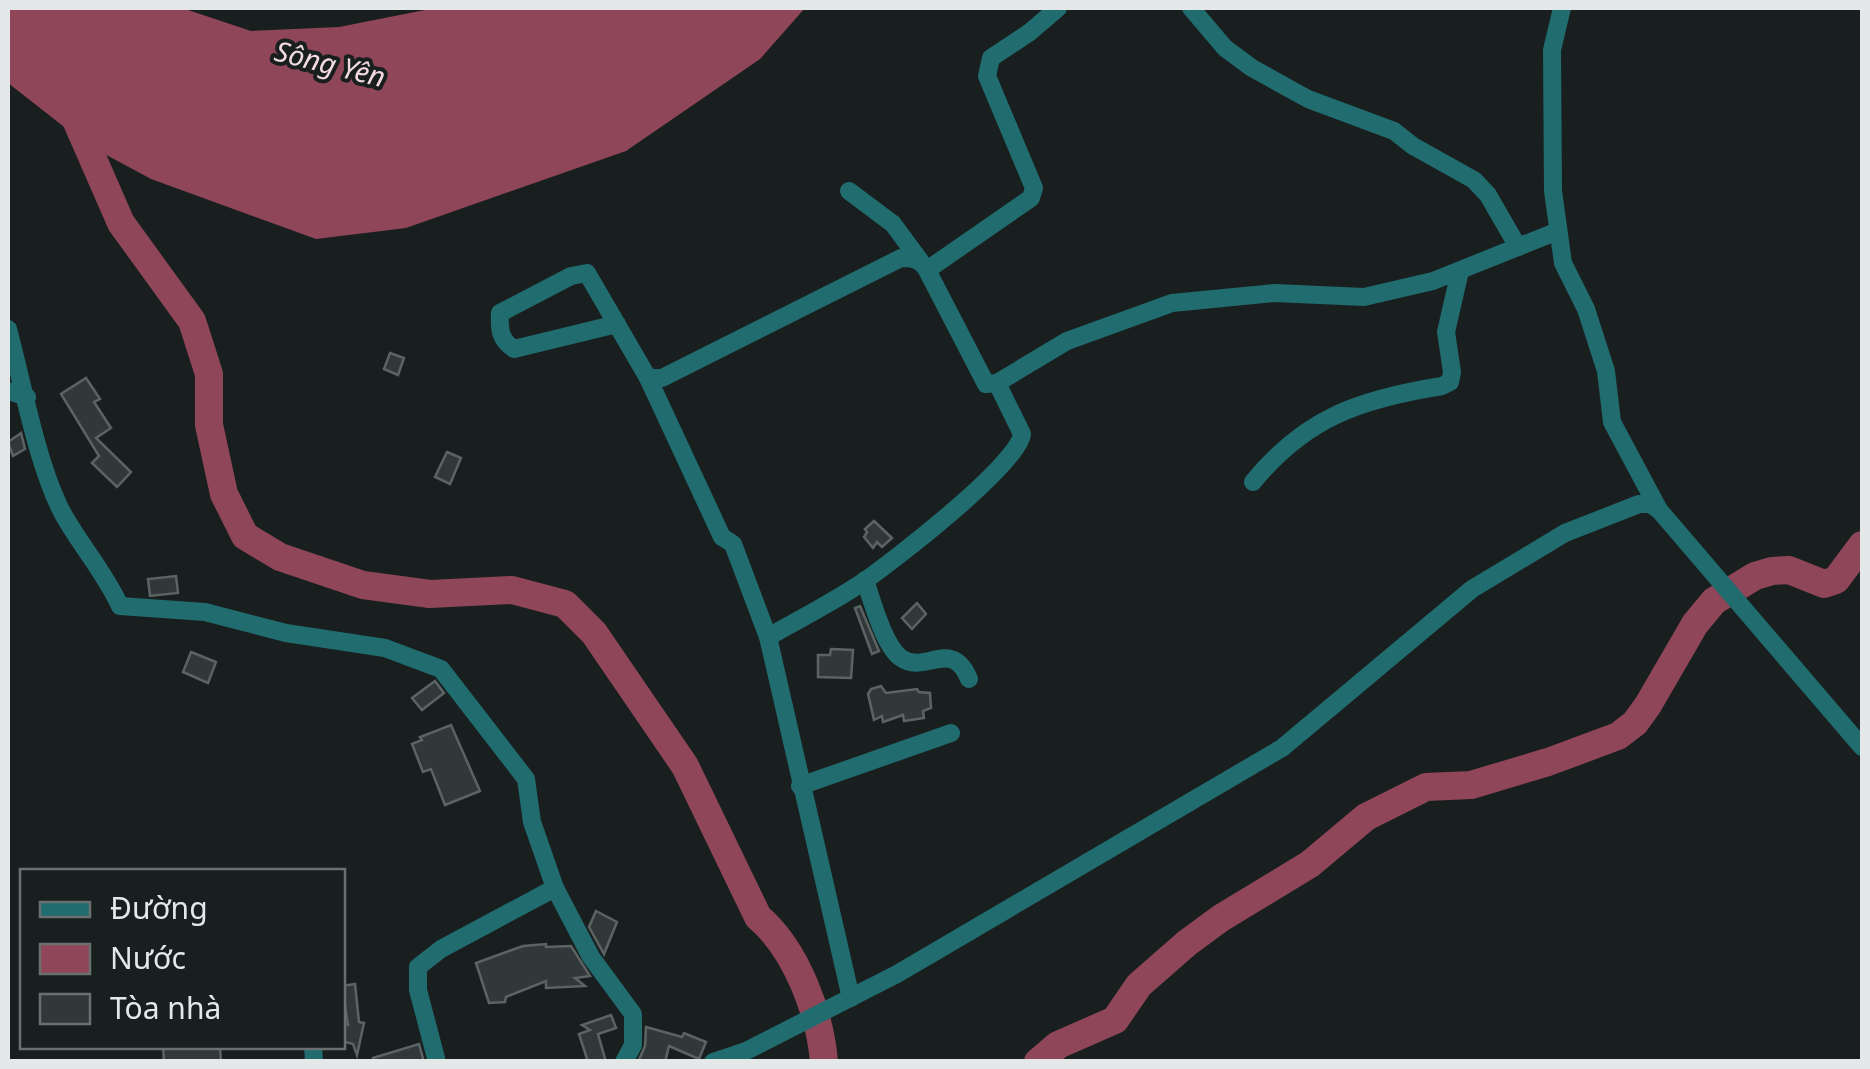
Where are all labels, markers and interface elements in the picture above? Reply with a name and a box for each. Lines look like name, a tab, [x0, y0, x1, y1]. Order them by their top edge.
water label: Sông Yên	[271, 31, 389, 95]
legend	[20, 869, 345, 1049]
text: Đường	[110, 887, 208, 928]
text: Nước	[110, 937, 186, 978]
text: Tòa nhà	[110, 987, 221, 1028]

